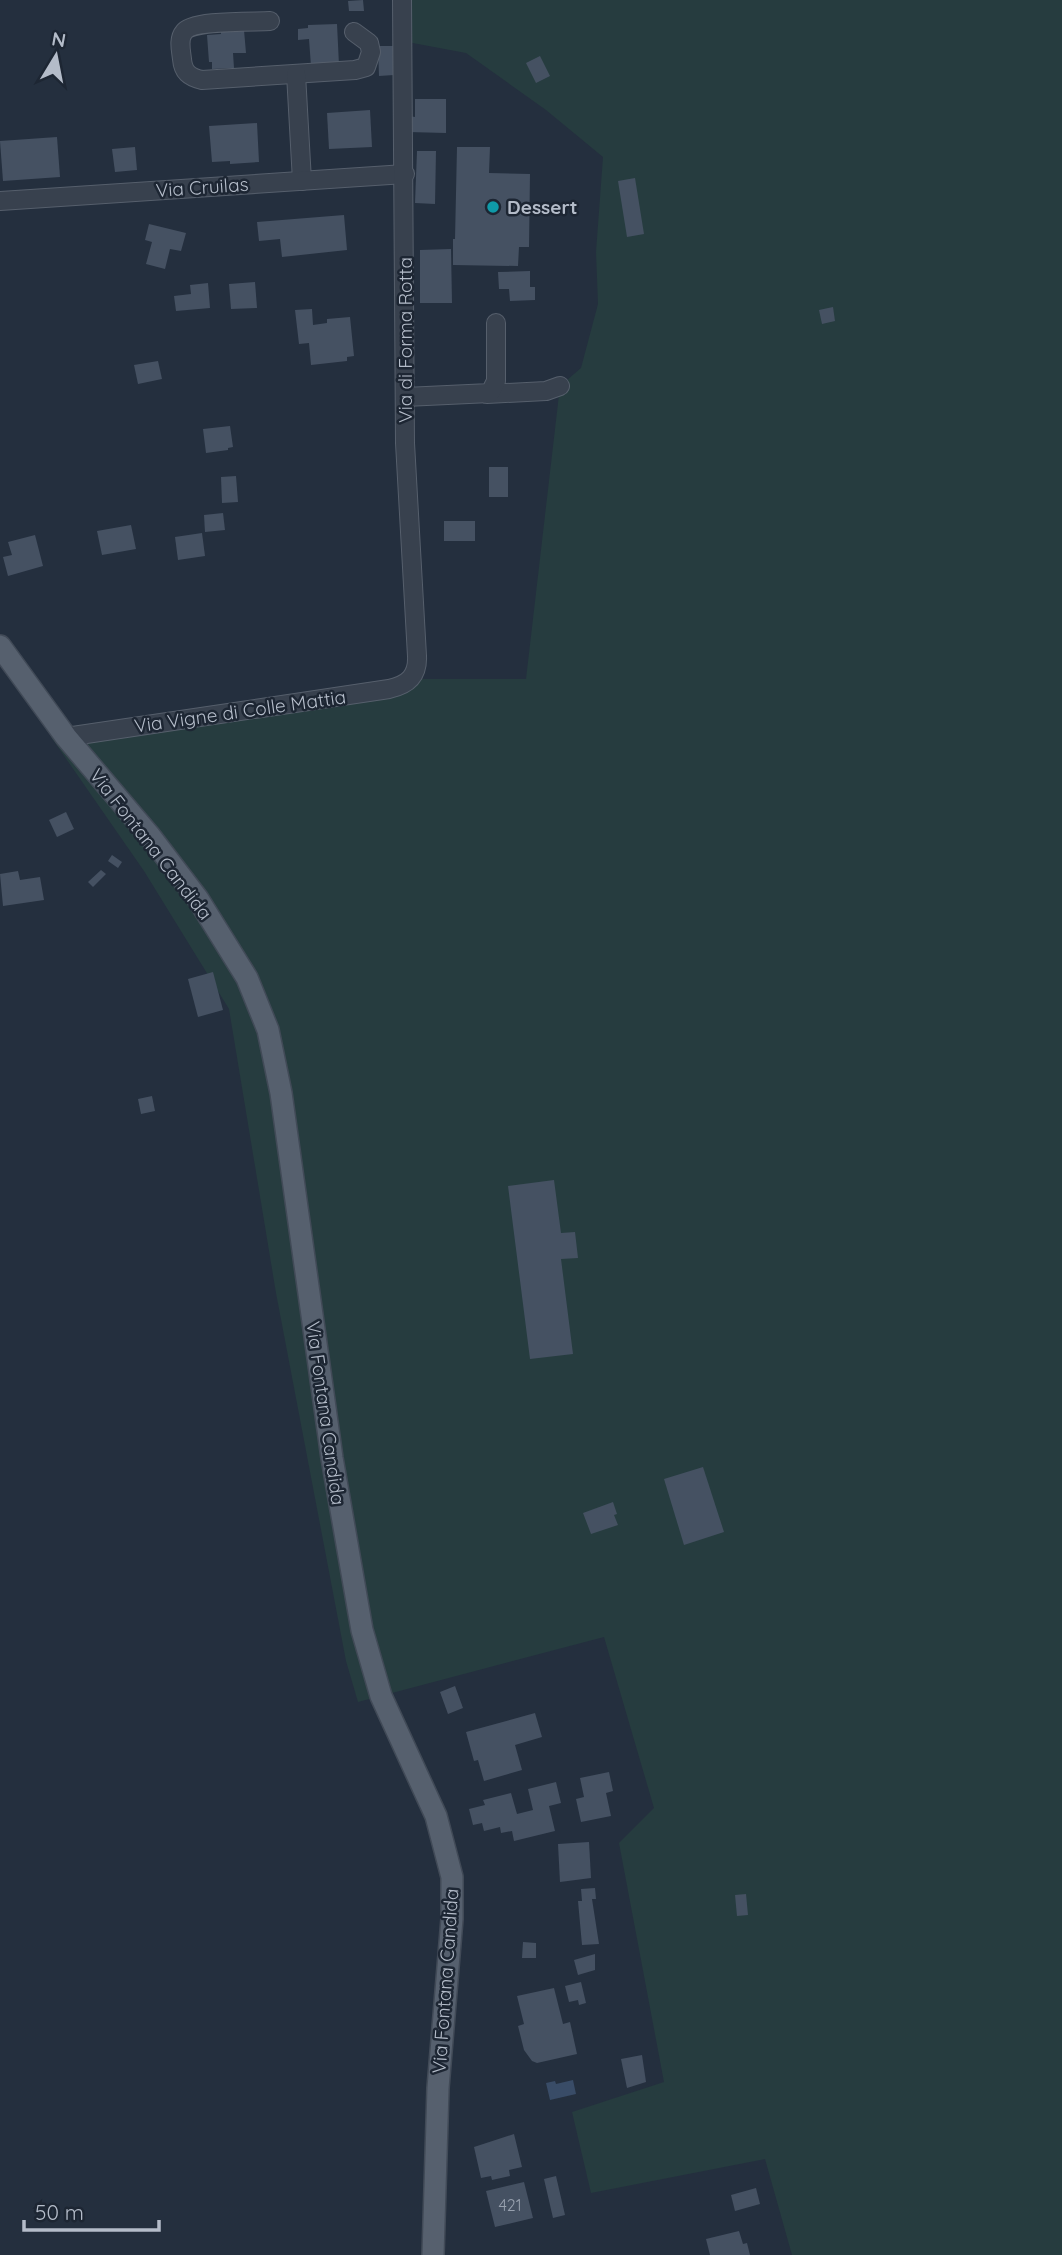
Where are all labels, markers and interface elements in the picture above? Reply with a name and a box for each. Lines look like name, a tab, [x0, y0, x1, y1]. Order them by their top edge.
north arrow	[21, 21, 91, 91]
text: N	[50, 26, 68, 52]
street label: Via Cruilas	[155, 172, 249, 202]
place label: Dessert	[507, 195, 578, 219]
marker: Dessert	[485, 199, 501, 215]
street label: Via di Forma Rotta	[393, 257, 417, 423]
street label: Via Vigne di Colle Mattia	[133, 684, 347, 738]
street label: Via Fontana Candida	[84, 764, 218, 924]
street label: Via Fontana Candida	[301, 1319, 351, 1507]
street label: Via Fontana Candida	[427, 1888, 463, 2074]
scale bar	[24, 2188, 159, 2232]
house number: 421	[498, 2195, 522, 2215]
text: 50 m	[35, 2199, 84, 2225]

